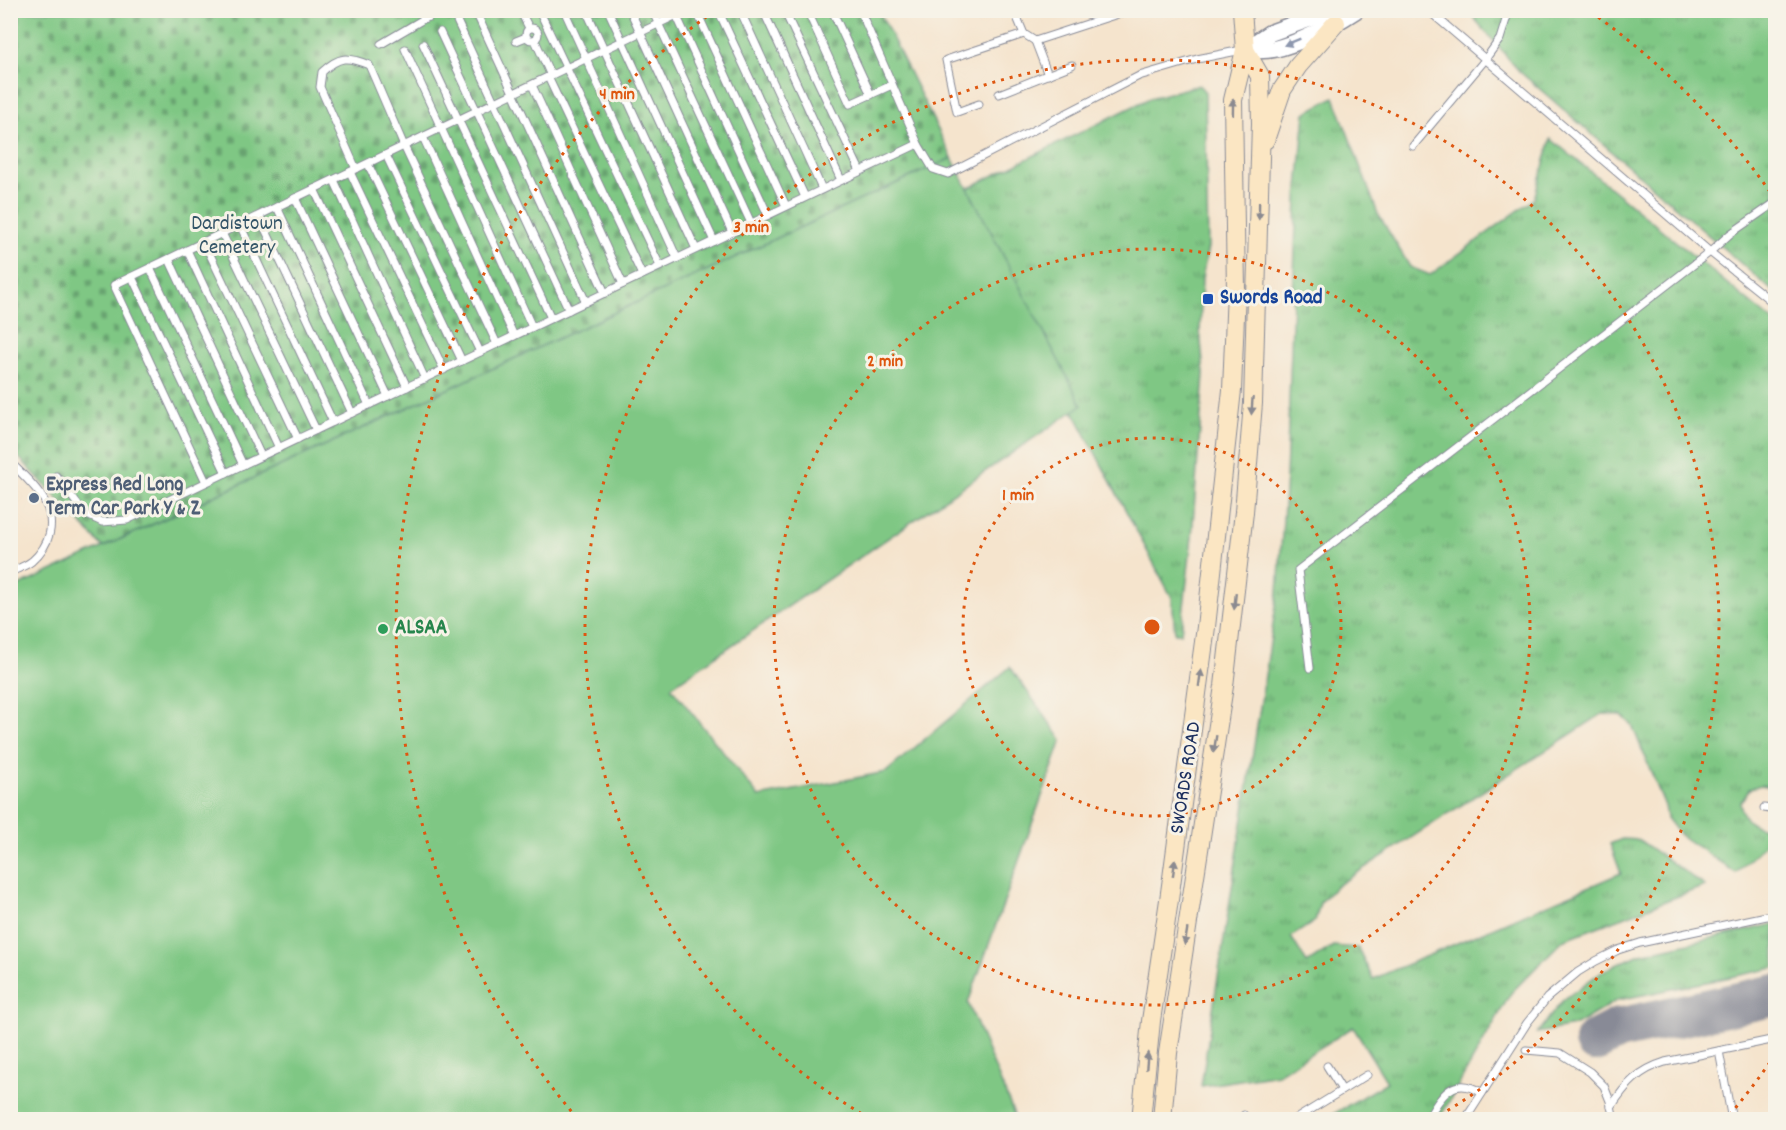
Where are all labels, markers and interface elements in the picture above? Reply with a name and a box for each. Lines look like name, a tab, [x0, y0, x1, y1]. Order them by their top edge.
one-way arrow	[1282, 37, 1300, 47]
text: 4 min	[599, 83, 635, 108]
one-way arrow	[1229, 98, 1238, 117]
one-way arrow	[1254, 202, 1263, 221]
park label: Dardistown Cemetery	[191, 210, 283, 264]
text: 3 min	[733, 216, 769, 241]
place label: Swords Road	[1220, 284, 1323, 314]
marker: Swords Road	[1201, 292, 1215, 306]
text: 2 min	[867, 350, 903, 375]
one-way arrow	[1248, 397, 1257, 416]
place label: Express Red Long Term Car Park Y & Z	[46, 471, 201, 525]
text: 1 min	[1002, 484, 1034, 509]
marker: Express Red Long Term Car Park Y & Z	[27, 491, 41, 505]
one-way arrow	[1230, 591, 1240, 610]
place label: ALSAA	[395, 614, 447, 644]
centre of rings	[1142, 617, 1162, 637]
marker: ALSAA	[376, 622, 390, 636]
one-way arrow	[1195, 669, 1204, 688]
street label: SWORDS ROAD	[1163, 720, 1211, 836]
one-way arrow	[1211, 734, 1220, 753]
one-way arrow	[1169, 859, 1178, 878]
one-way arrow	[1181, 927, 1190, 946]
one-way arrow	[1142, 1052, 1152, 1071]

